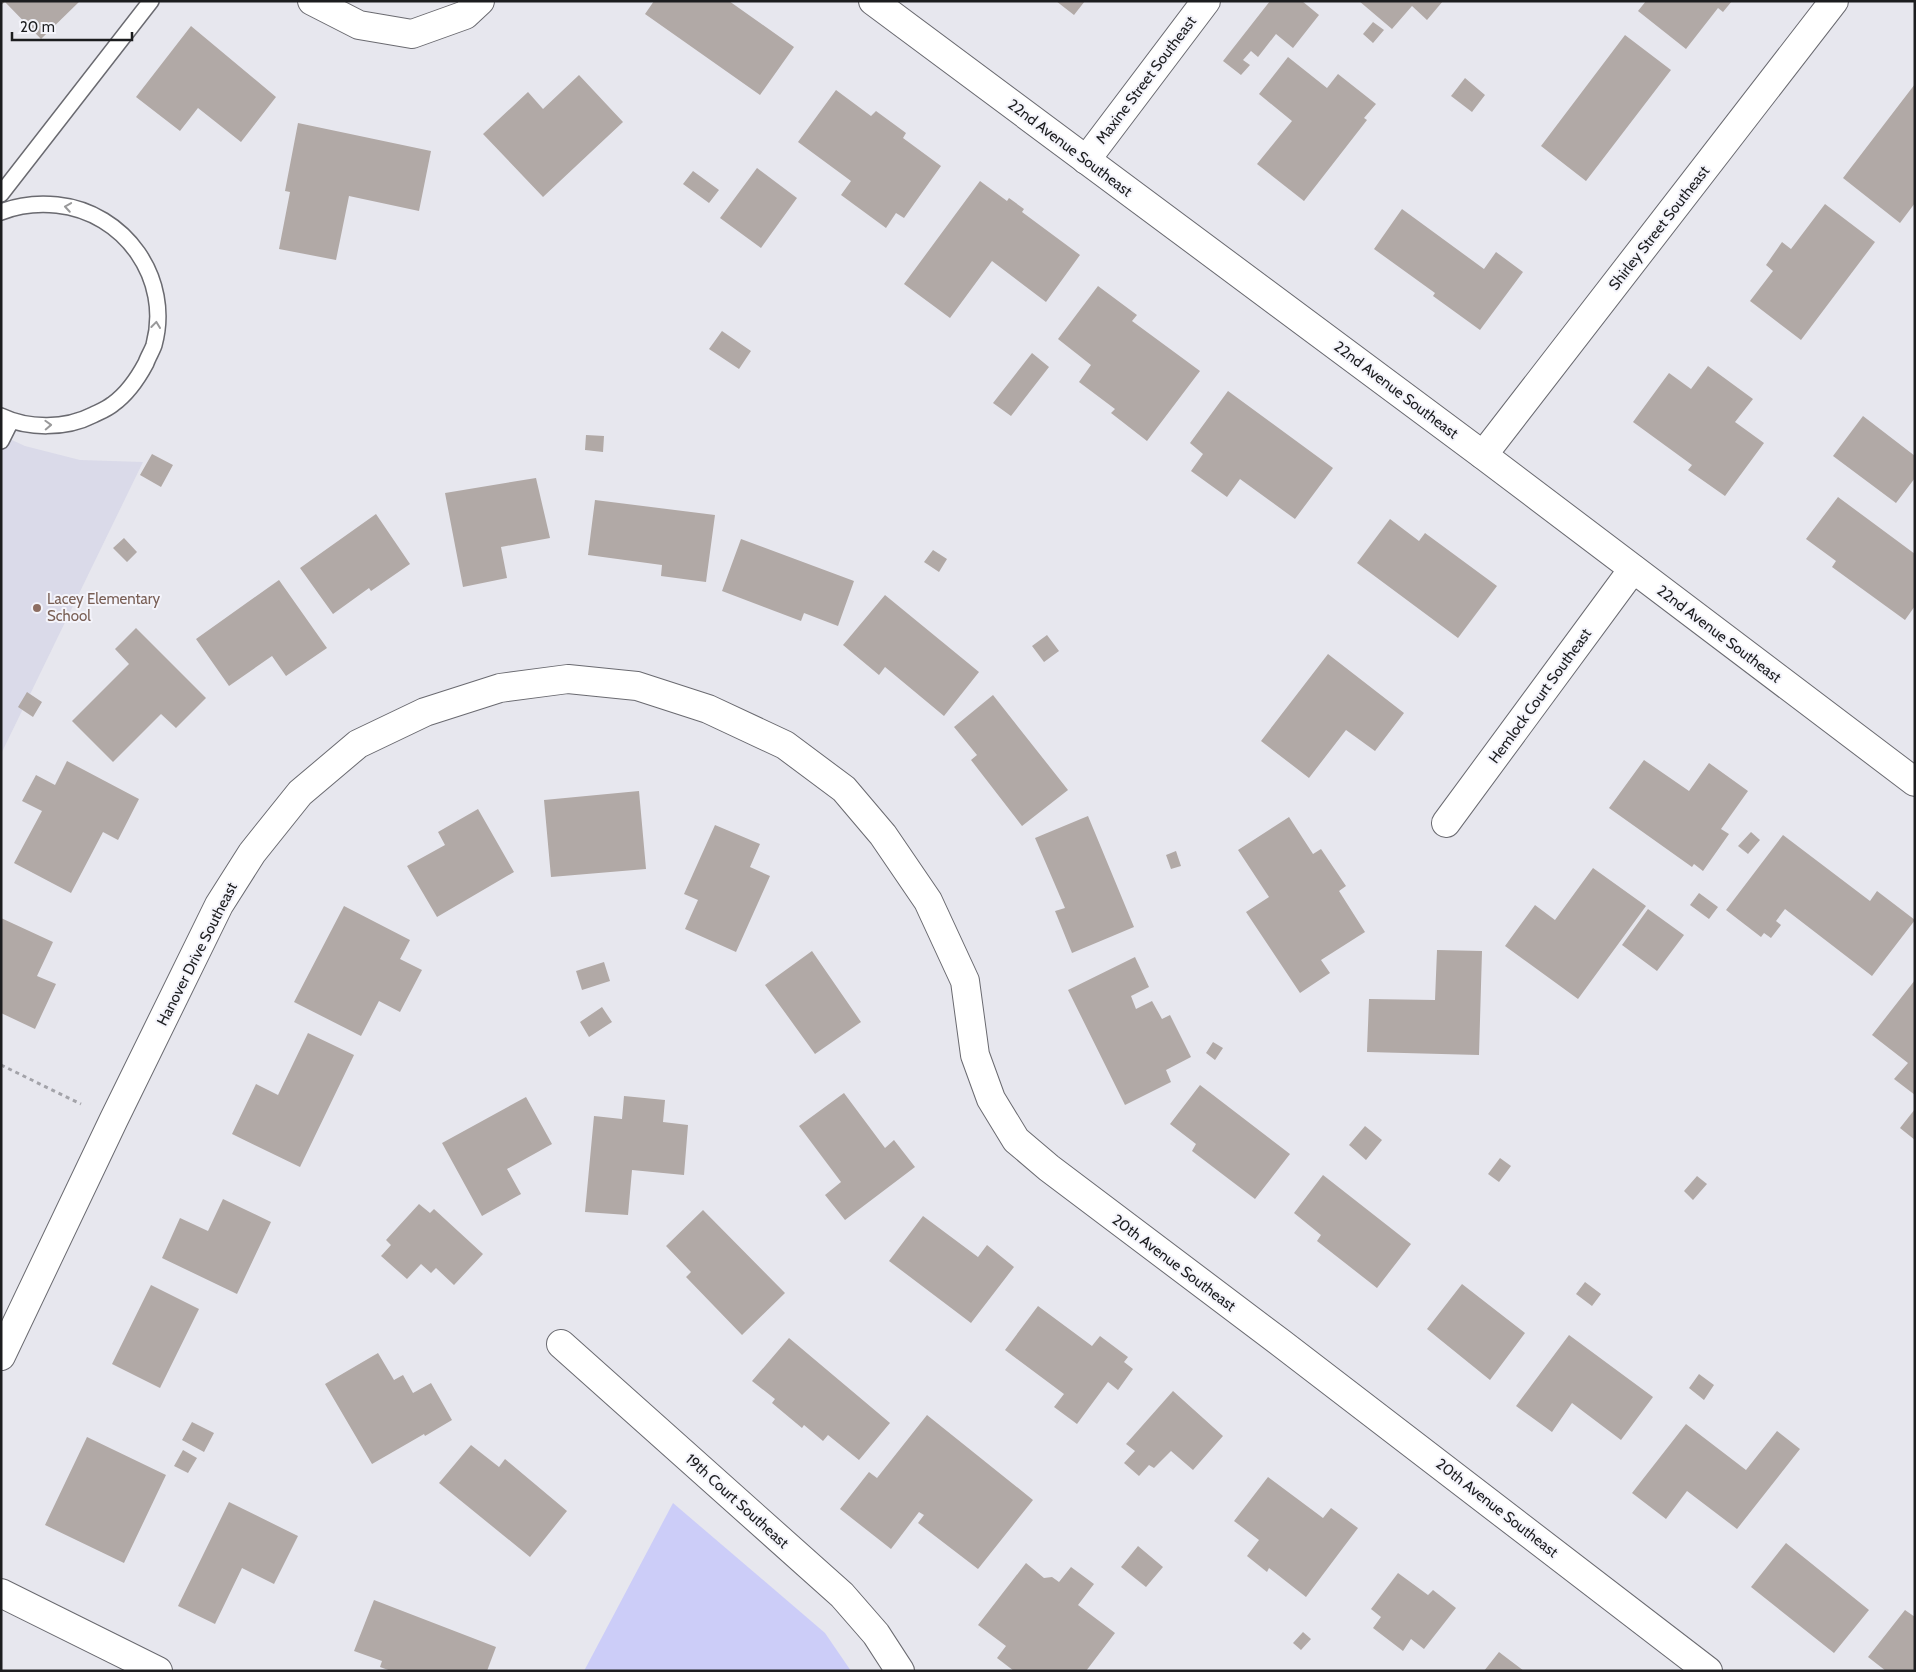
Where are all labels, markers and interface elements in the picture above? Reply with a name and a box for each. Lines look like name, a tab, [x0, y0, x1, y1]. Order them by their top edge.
scale bar	[12, 10, 132, 42]
street label: Maxine Street Southeast	[1092, 13, 1200, 147]
text: 20 m	[20, 18, 55, 36]
street label: 22nd Avenue Southeast	[1004, 95, 1136, 201]
street label: Shirley Street Southeast	[1605, 162, 1713, 294]
one-way arrow	[63, 202, 72, 212]
one-way arrow	[150, 321, 161, 329]
street label: 22nd Avenue Southeast	[1330, 337, 1462, 443]
one-way arrow	[45, 420, 53, 430]
street label: 22nd Avenue Southeast	[1653, 581, 1785, 687]
place label: Lacey Elementary School	[47, 590, 161, 625]
marker: Lacey Elementary School	[31, 602, 43, 614]
street label: Hemlock Court Southeast	[1485, 625, 1595, 767]
street label: Hanover Drive Southeast	[153, 879, 241, 1029]
street label: 20th Avenue Southeast	[1109, 1211, 1239, 1315]
street label: 19th Court Southeast	[682, 1450, 792, 1552]
street label: 20th Avenue Southeast	[1432, 1455, 1562, 1561]

